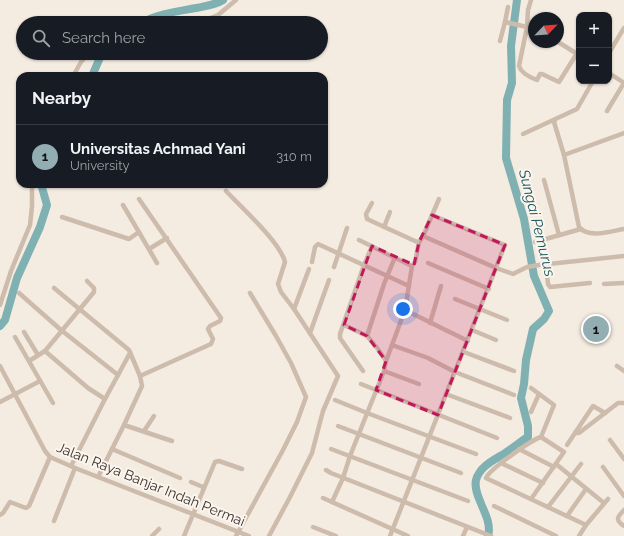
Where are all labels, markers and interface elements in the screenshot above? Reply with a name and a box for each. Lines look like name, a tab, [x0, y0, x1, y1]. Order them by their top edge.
north arrow	[528, 12, 564, 48]
map controls	[576, 12, 612, 84]
button: +	[576, 12, 612, 48]
search box	[16, 16, 328, 60]
icon: search	[30, 27, 52, 49]
text: Search here	[62, 29, 145, 47]
button: −	[576, 48, 612, 84]
text: Nearby	[32, 88, 91, 108]
text: Universitas Achmad Yani	[70, 140, 246, 158]
text: 1	[42, 149, 48, 164]
text: 310 m	[276, 149, 312, 164]
text: University	[70, 158, 130, 173]
water label: Sungai Pemurus	[515, 167, 559, 278]
your location	[393, 299, 413, 319]
pin: 1	[583, 314, 609, 344]
street label: Jalan Raya Banjar Indah Permai	[55, 439, 247, 529]

